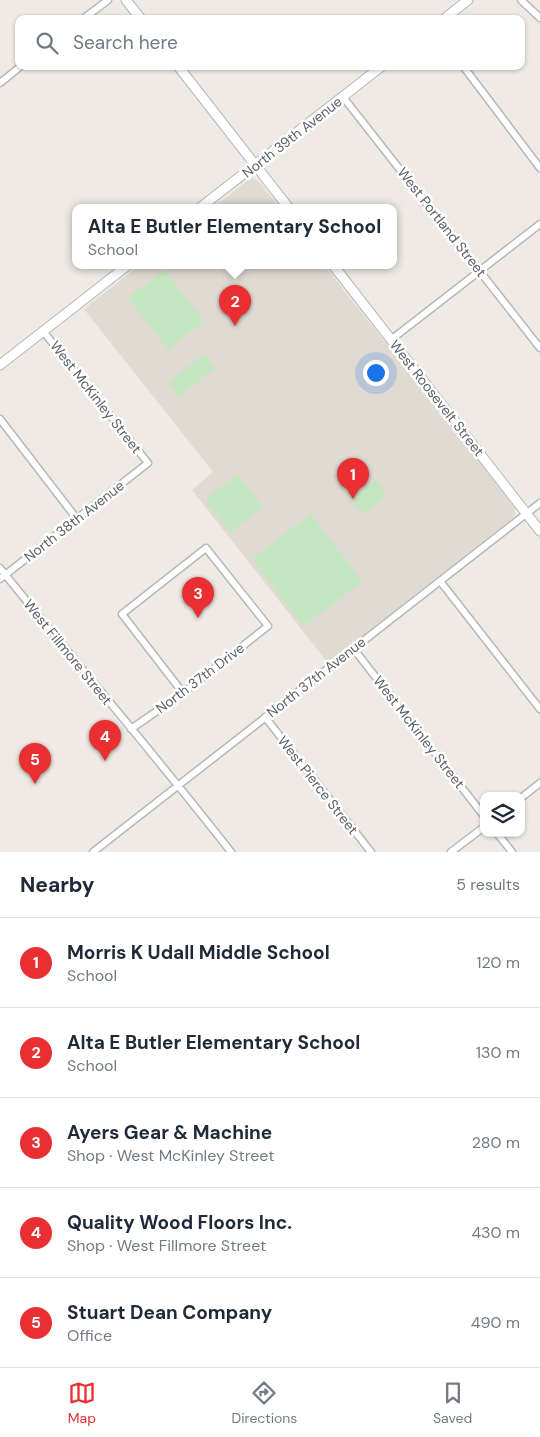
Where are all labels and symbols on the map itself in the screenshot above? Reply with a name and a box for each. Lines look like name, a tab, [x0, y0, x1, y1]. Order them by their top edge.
street label: North 39th Avenue	[238, 92, 346, 182]
street label: West Portland Street	[394, 164, 490, 280]
pin: 2	[219, 285, 251, 326]
street label: West Roosevelt Street	[386, 336, 488, 460]
street label: West McKinley Street	[46, 337, 146, 457]
your location	[363, 360, 389, 386]
pin: 1	[337, 458, 369, 499]
street label: North 38th Avenue	[20, 476, 128, 566]
pin: 3	[182, 577, 214, 618]
street label: West Fillmore Street	[20, 595, 116, 709]
street label: North 37th Avenue	[263, 633, 369, 721]
street label: North 37th Drive	[152, 639, 248, 717]
street label: West McKinley Street	[369, 672, 469, 792]
pin: 4	[89, 720, 121, 761]
street label: West Pierce Street	[274, 732, 362, 838]
pin: 5	[19, 743, 51, 784]

